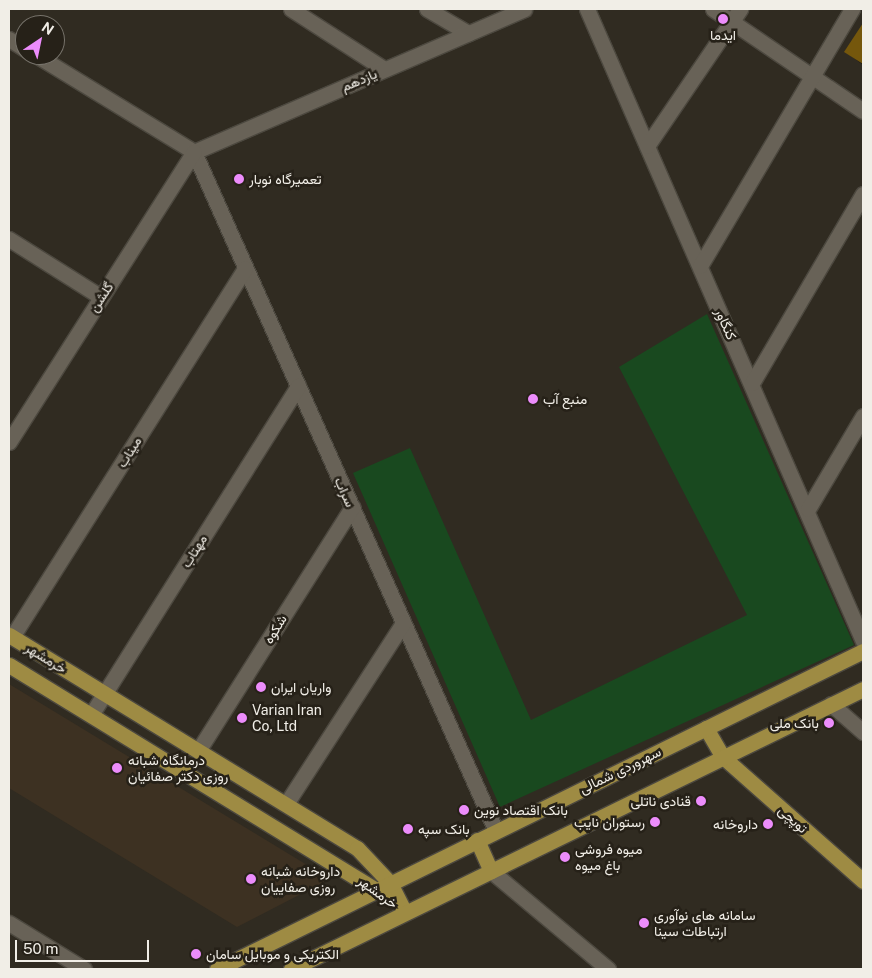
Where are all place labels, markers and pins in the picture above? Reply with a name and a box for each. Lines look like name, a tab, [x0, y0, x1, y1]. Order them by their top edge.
marker: ایدما	[717, 13, 729, 25]
place label: ایدما	[710, 27, 736, 43]
place label: تعمیرگاه نوبار	[249, 171, 322, 187]
marker: تعمیرگاه نوبار	[233, 173, 245, 185]
place label: منبع آب	[543, 391, 587, 407]
marker: منبع آب	[527, 393, 539, 405]
place label: واریان ایران	[271, 679, 331, 695]
marker: واریان ایران	[255, 681, 267, 693]
place label: Varian Iran Co, Ltd	[252, 702, 322, 734]
marker: Varian Iran Co, Ltd	[236, 712, 248, 724]
place label: بانک ملی	[770, 715, 819, 731]
marker: بانک ملی	[823, 717, 835, 729]
place label: درمانگاه شبانه روزی دکتر صفائیان	[128, 752, 228, 784]
marker: درمانگاه شبانه روزی دکتر صفائیان	[110, 761, 124, 775]
place label: قنادی ناتلی	[630, 793, 691, 809]
marker: قنادی ناتلی	[695, 795, 707, 807]
place label: بانک اقتصاد نوین	[474, 802, 568, 818]
marker: بانک اقتصاد نوین	[458, 804, 470, 816]
place label: رستوران نایب	[574, 814, 645, 830]
marker: رستوران نایب	[649, 816, 661, 828]
place label: داروخانه	[713, 816, 758, 832]
marker: داروخانه	[762, 818, 774, 830]
place label: بانک سپه	[418, 821, 470, 837]
marker: بانک سپه	[402, 823, 414, 835]
place label: میوه فروشی باغ میوه	[575, 841, 642, 874]
marker: میوه فروشی باغ میوه	[559, 851, 571, 863]
place label: داروخانه شبانه روزی صفاییان	[261, 863, 340, 896]
marker: داروخانه شبانه روزی صفاییان	[245, 873, 257, 885]
place label: سامانه های نوآوری ارتباطات سینا	[654, 907, 756, 940]
marker: سامانه های نوآوری ارتباطات سینا	[638, 917, 650, 929]
place label: الکتریکی و موبایل سامان	[206, 946, 339, 962]
marker: الکتریکی و موبایل سامان	[190, 948, 202, 960]

